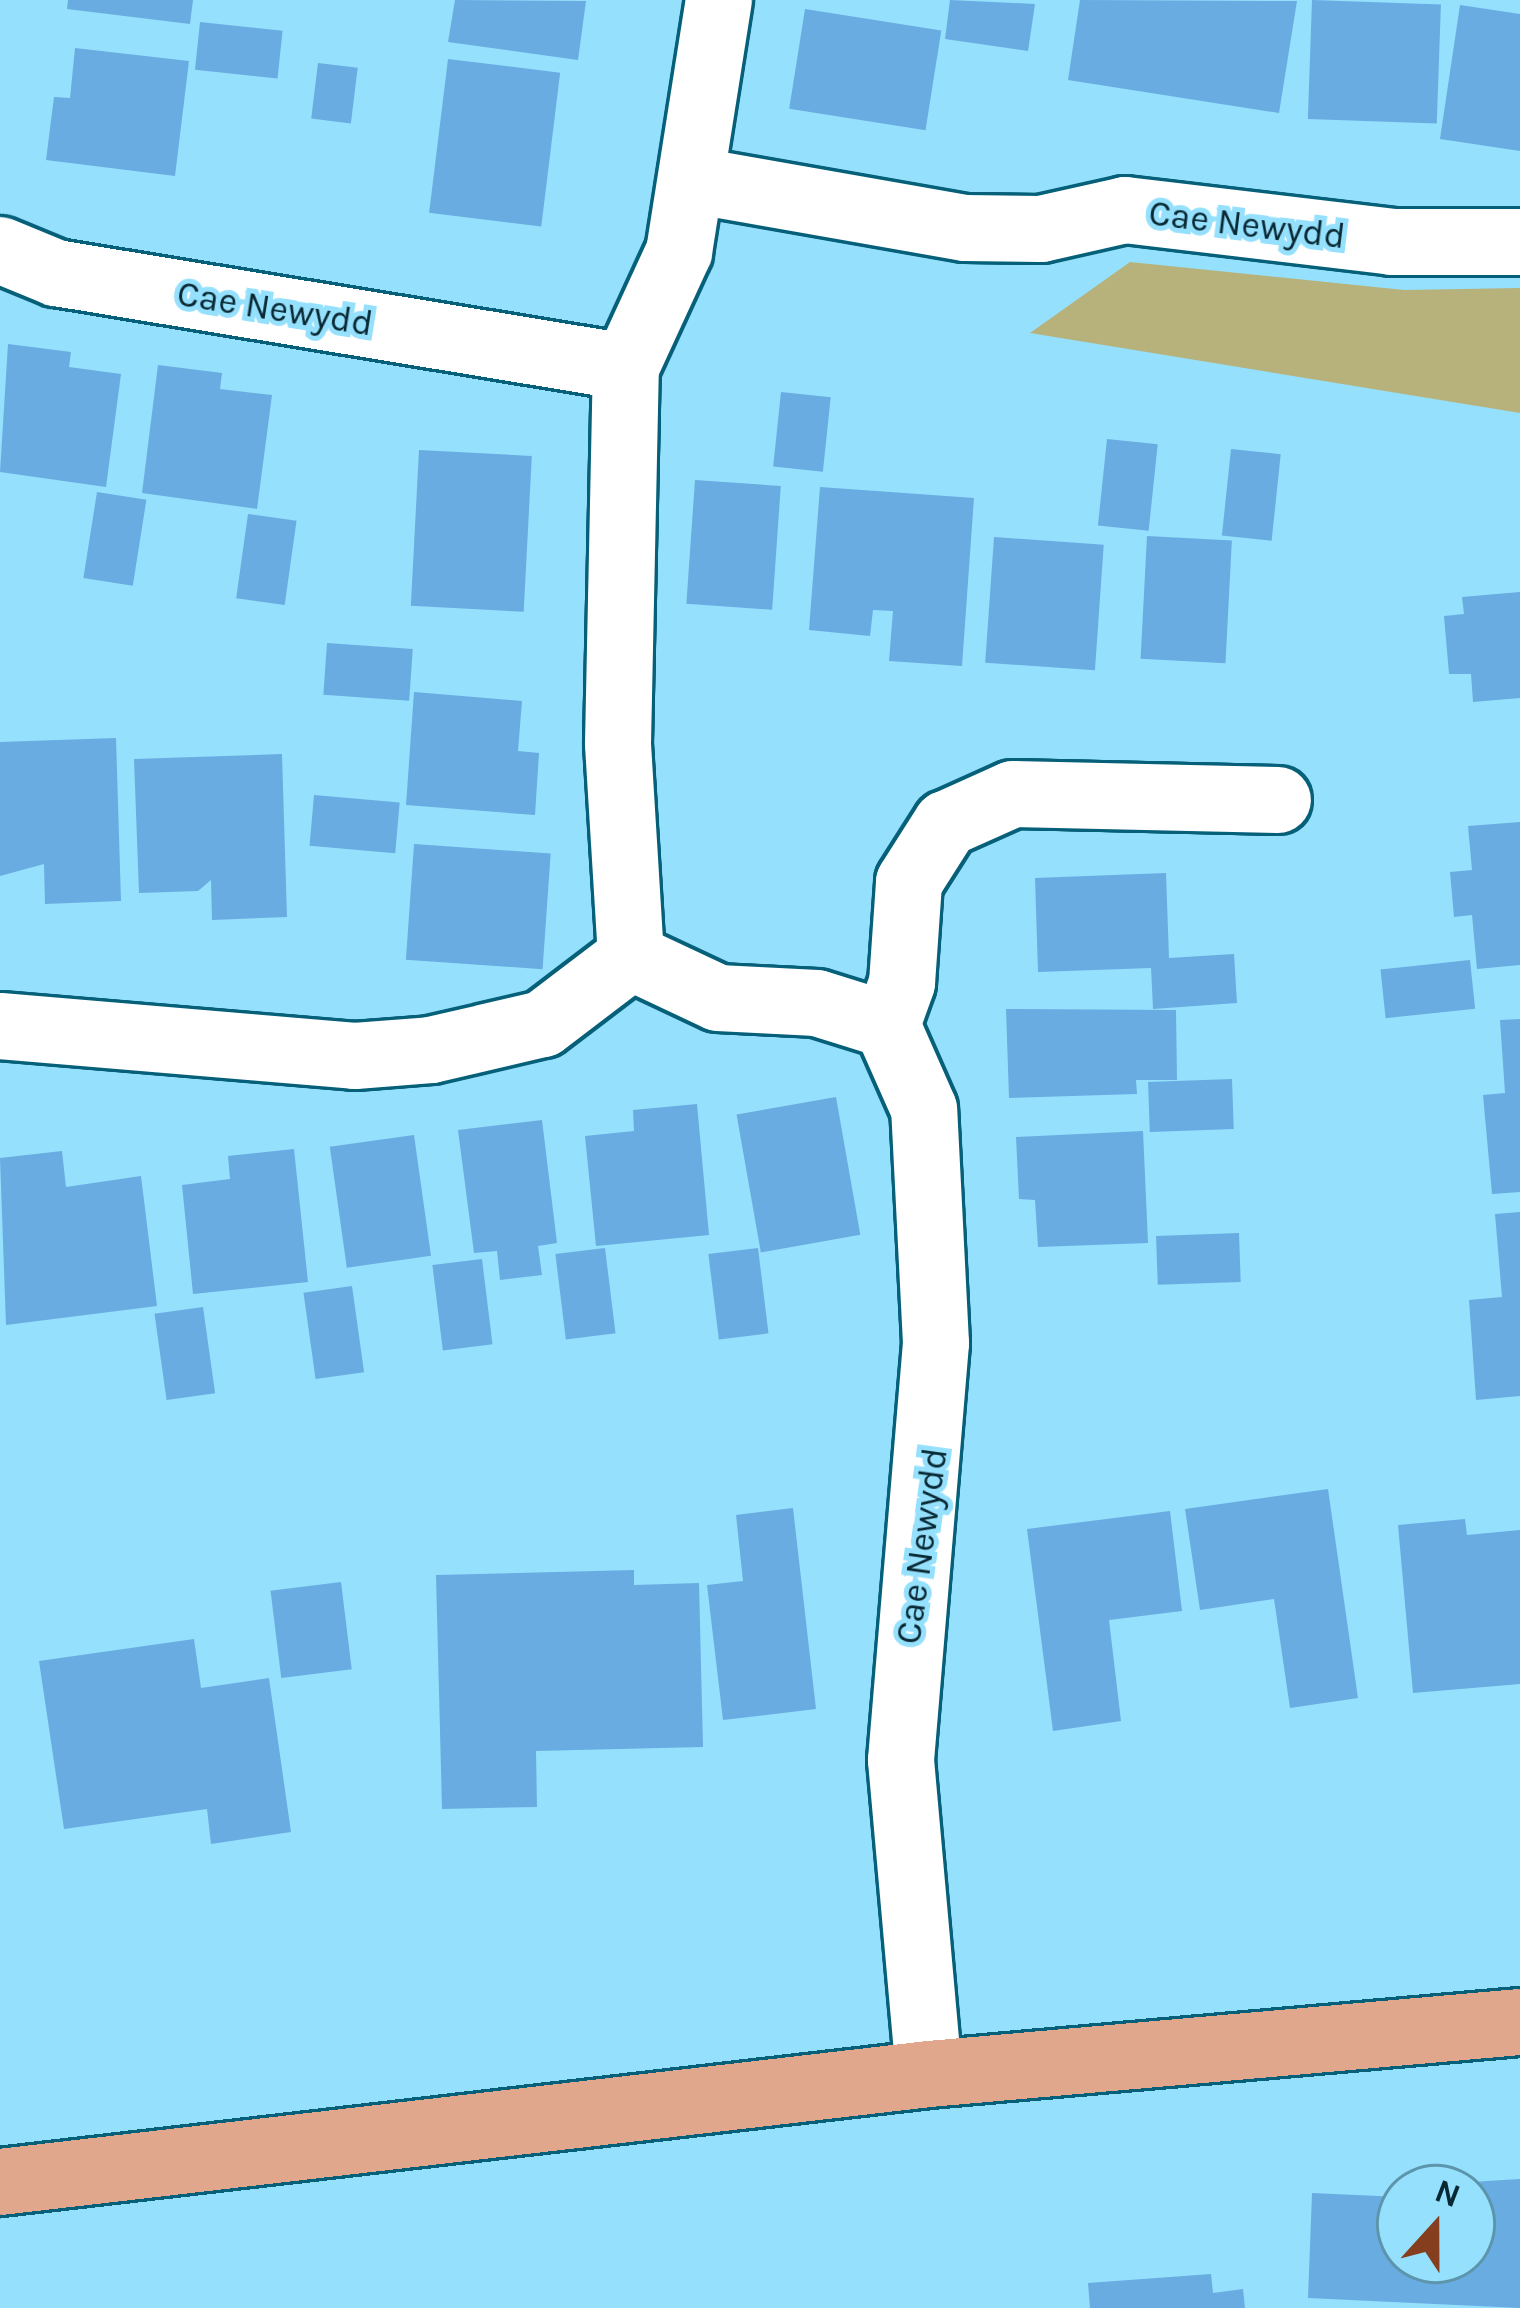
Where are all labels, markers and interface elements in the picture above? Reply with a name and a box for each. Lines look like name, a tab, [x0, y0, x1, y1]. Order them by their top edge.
street label: Cae Newydd	[1146, 192, 1348, 258]
street label: Cae Newydd	[174, 272, 376, 346]
street label: Cae Newydd	[887, 1445, 957, 1647]
north arrow	[1376, 2164, 1496, 2284]
text: N	[1430, 2171, 1466, 2215]

